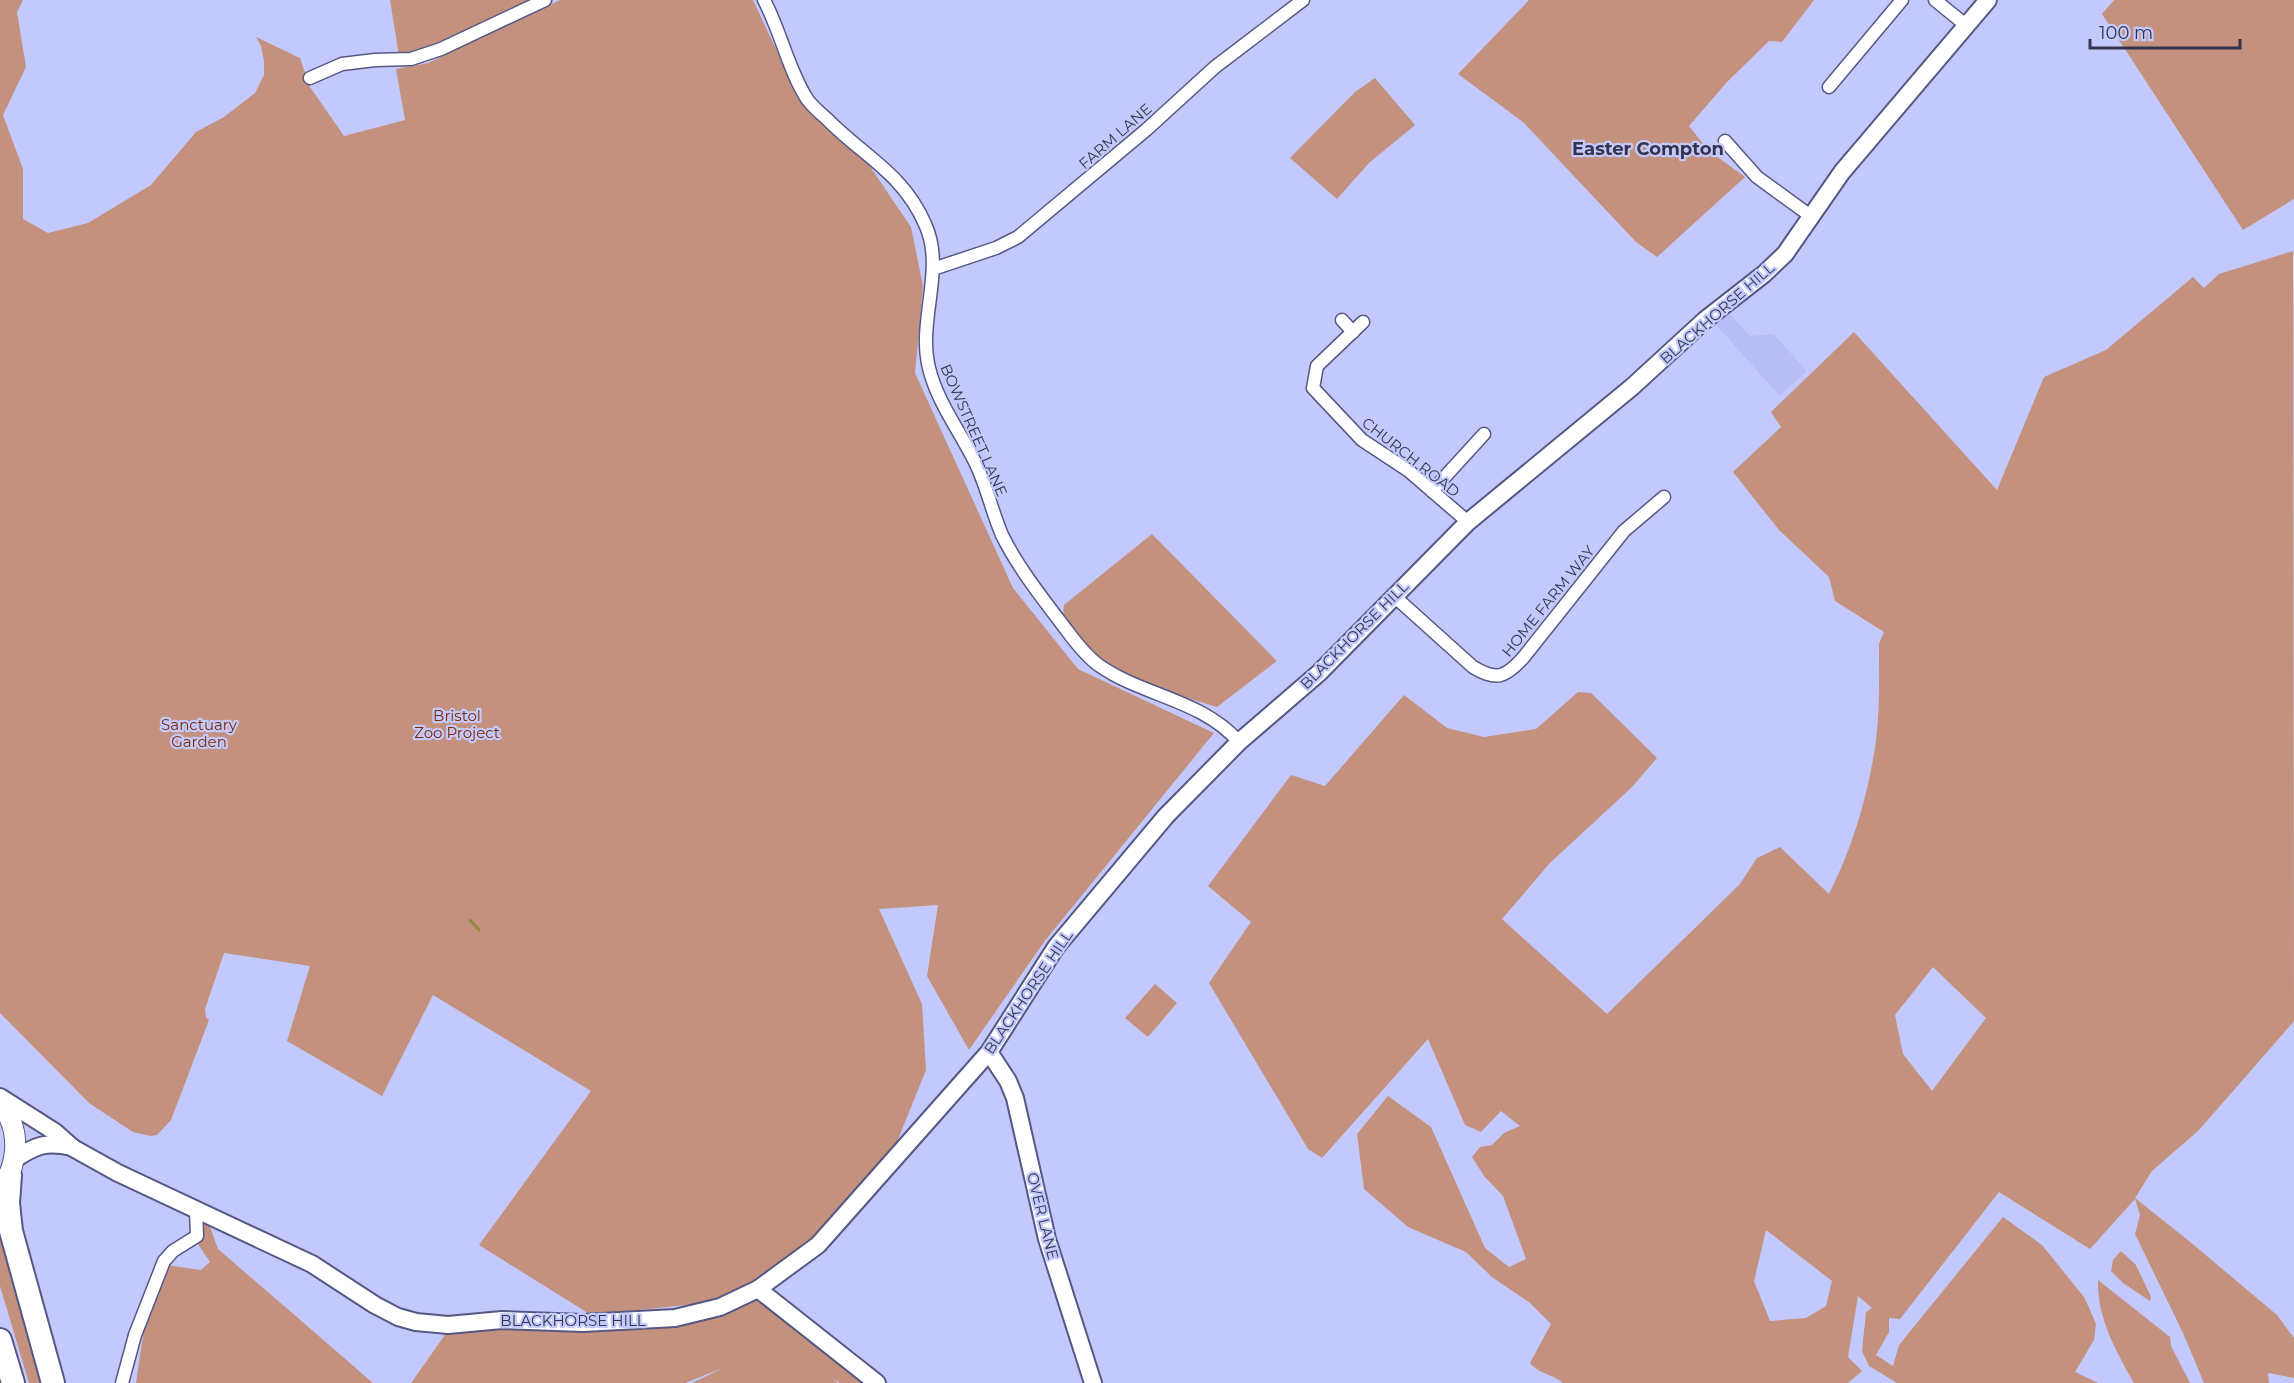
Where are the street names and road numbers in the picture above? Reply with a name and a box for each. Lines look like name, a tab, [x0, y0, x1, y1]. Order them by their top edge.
street label: FARM LANE	[1075, 99, 1155, 173]
street label: BLACKHORSE HILL	[1656, 258, 1778, 368]
street label: BOWSTREET LANE	[936, 361, 1012, 499]
street label: CHURCH ROAD	[1358, 413, 1464, 501]
street label: HOME FARM WAY	[1497, 541, 1599, 660]
street label: BLACKHORSE HILL	[1296, 577, 1412, 693]
street label: BLACKHORSE HILL	[980, 926, 1077, 1058]
street label: OVER LANE	[1023, 1170, 1063, 1262]
street label: BLACKHORSE HILL	[500, 1311, 646, 1330]

